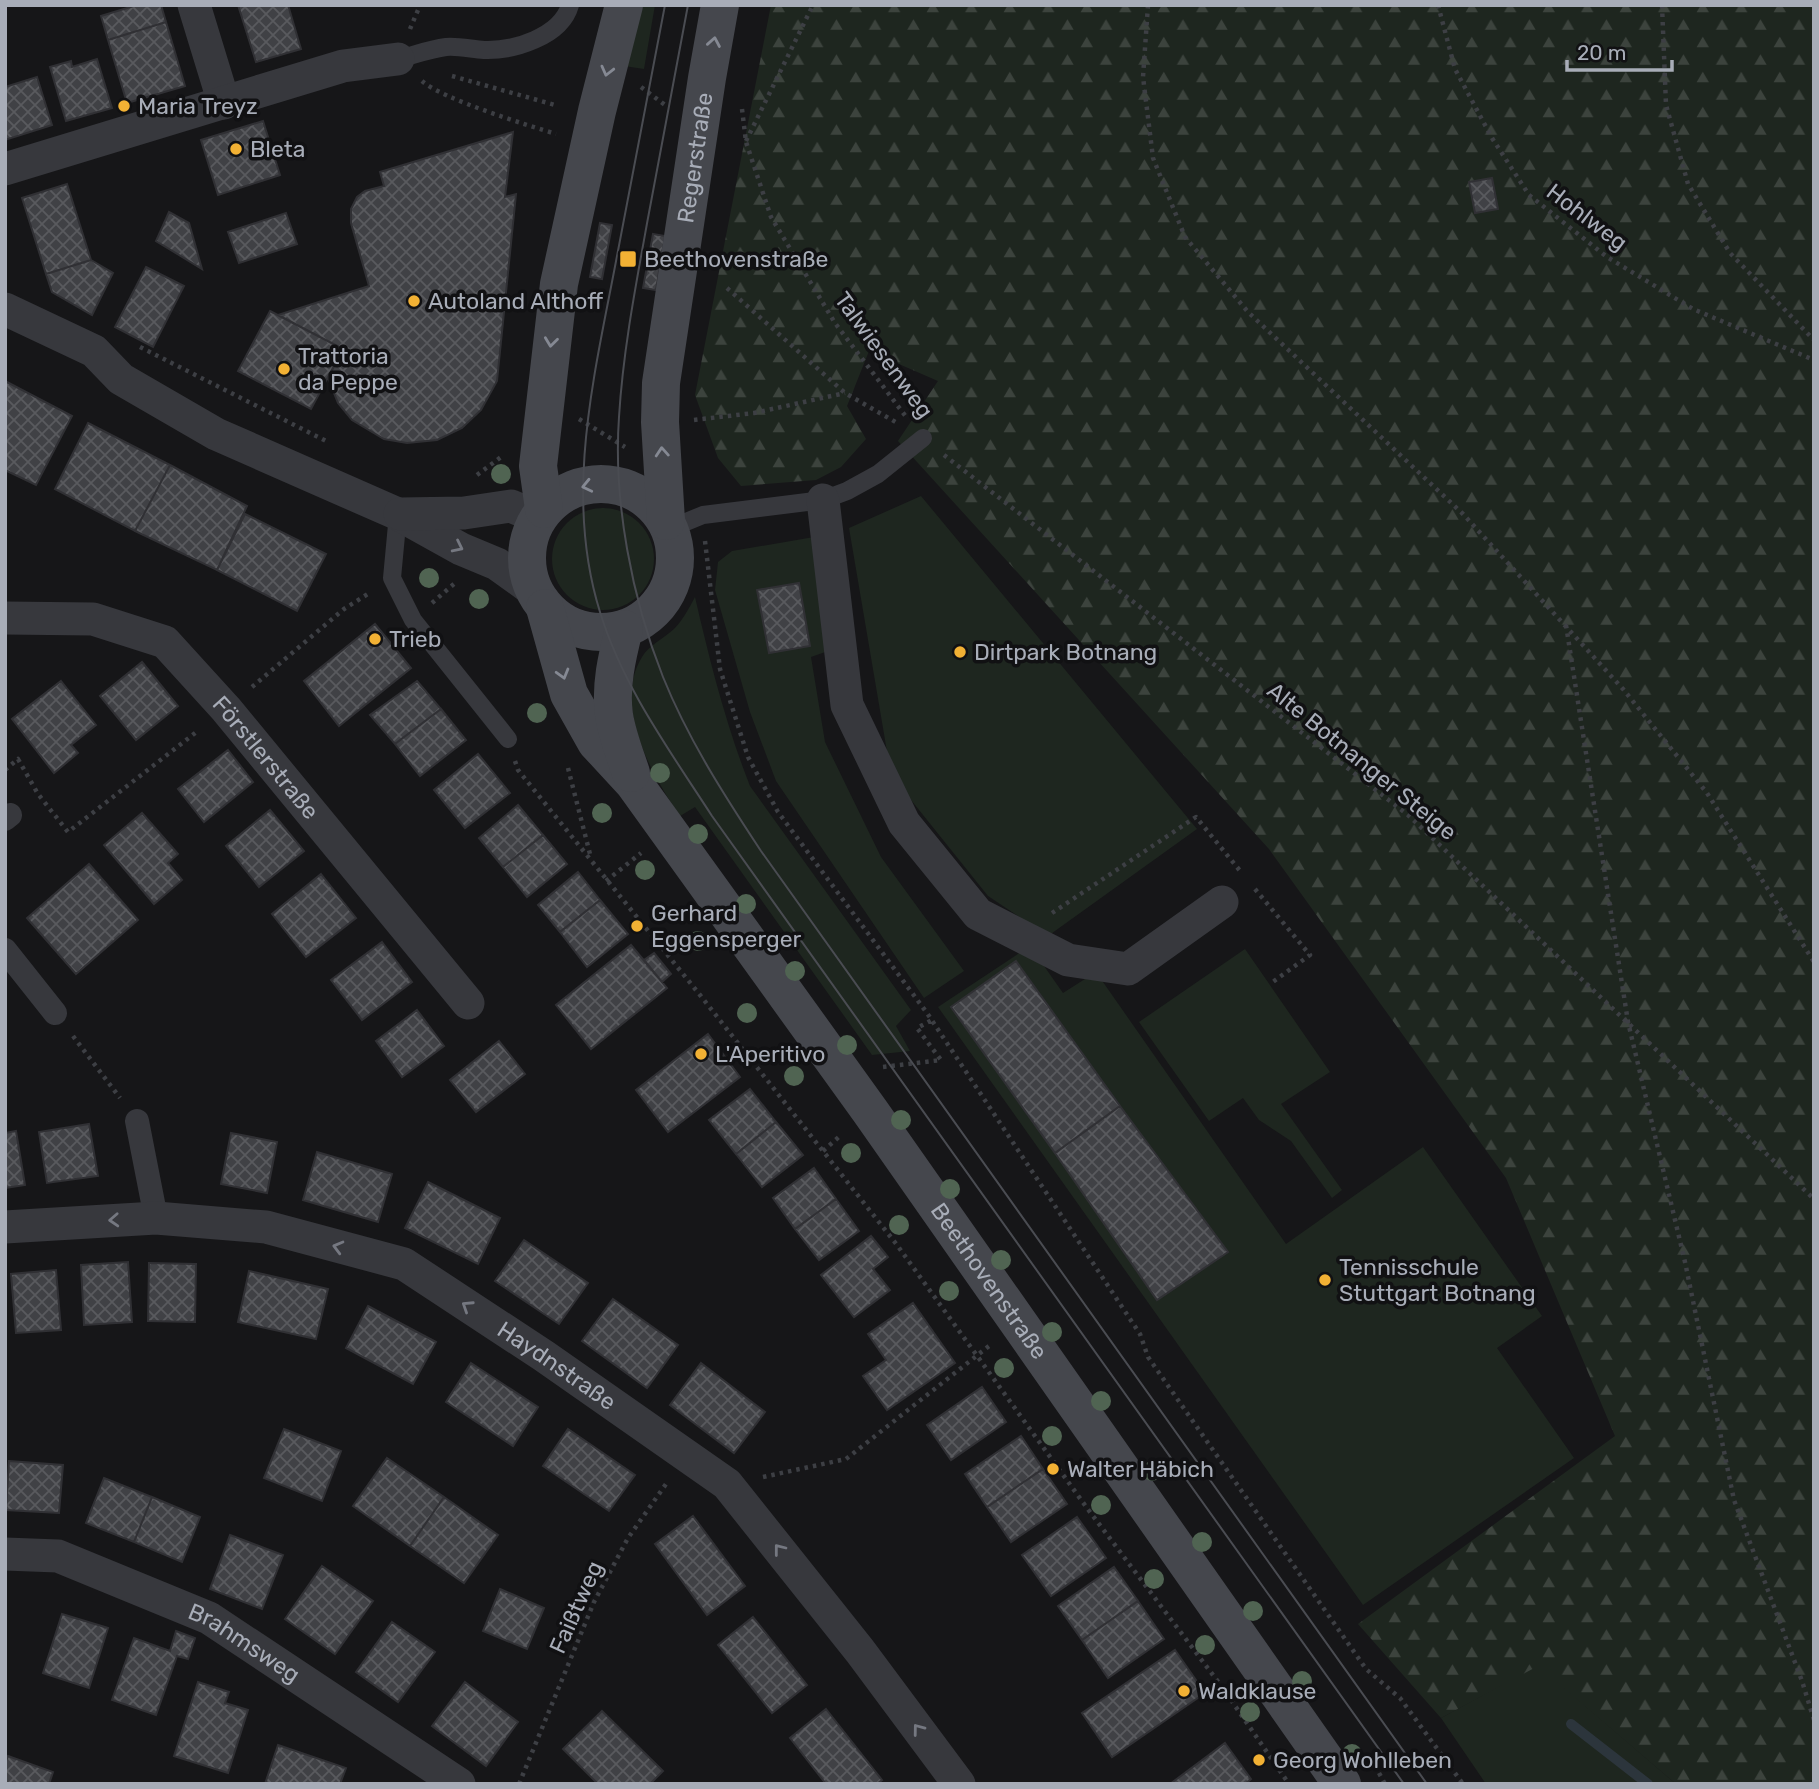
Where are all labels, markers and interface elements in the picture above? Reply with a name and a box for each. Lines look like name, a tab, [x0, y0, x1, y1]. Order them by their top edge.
scale bar	[1567, 28, 1672, 72]
one-way arrow	[705, 36, 720, 48]
text: 20 m	[1577, 40, 1626, 65]
one-way arrow	[601, 65, 615, 77]
street label: Regerstraße	[671, 91, 719, 225]
place label: Maria Treyz	[138, 92, 258, 120]
marker: Maria Treyz	[116, 98, 132, 114]
place label: Bleta	[250, 135, 305, 163]
marker: Bleta	[228, 141, 244, 157]
street label: Hohlweg	[1541, 178, 1633, 256]
place label: Beethovenstraße	[644, 245, 828, 273]
marker: Beethovenstraße	[618, 249, 638, 269]
street label: Talwiesenweg	[829, 286, 939, 424]
place label: Autoland Althoff	[428, 287, 603, 315]
marker: Autoland Althoff	[406, 293, 422, 309]
one-way arrow	[544, 336, 559, 348]
place label: Trattoria da Peppe	[298, 342, 398, 396]
marker: Trattoria da Peppe	[276, 361, 292, 377]
one-way arrow	[654, 447, 669, 458]
one-way arrow	[581, 478, 593, 492]
one-way arrow	[451, 539, 463, 553]
place label: Trieb	[389, 625, 441, 653]
marker: Trieb	[367, 631, 383, 647]
place label: Dirtpark Botnang	[974, 638, 1157, 666]
marker: Dirtpark Botnang	[952, 644, 968, 660]
one-way arrow	[555, 668, 570, 680]
street label: Alte Botnanger Steige	[1262, 676, 1462, 846]
street label: Förstlerstraße	[207, 690, 325, 825]
place label: Gerhard Eggensperger	[651, 899, 802, 953]
marker: Gerhard Eggensperger	[629, 918, 645, 934]
place label: L'Aperitivo	[715, 1040, 825, 1068]
marker: L'Aperitivo	[693, 1046, 709, 1062]
street label: Beethovenstraße	[925, 1197, 1054, 1365]
one-way arrow	[108, 1213, 119, 1228]
one-way arrow	[332, 1240, 344, 1255]
place label: Tennisschule Stuttgart Botnang	[1339, 1253, 1536, 1307]
marker: Tennisschule Stuttgart Botnang	[1317, 1272, 1333, 1288]
one-way arrow	[462, 1301, 475, 1314]
street label: Haydnstraße	[492, 1315, 621, 1416]
place label: Walter Häbich	[1067, 1455, 1214, 1483]
marker: Walter Häbich	[1045, 1461, 1061, 1477]
one-way arrow	[775, 1545, 788, 1557]
street label: Faißtweg	[543, 1556, 609, 1658]
street label: Brahmsweg	[184, 1597, 305, 1689]
place label: Waldklause	[1198, 1677, 1317, 1705]
marker: Waldklause	[1176, 1683, 1192, 1699]
one-way arrow	[914, 1724, 927, 1737]
place label: Georg Wohlleben	[1273, 1746, 1452, 1774]
marker: Georg Wohlleben	[1251, 1752, 1267, 1768]

